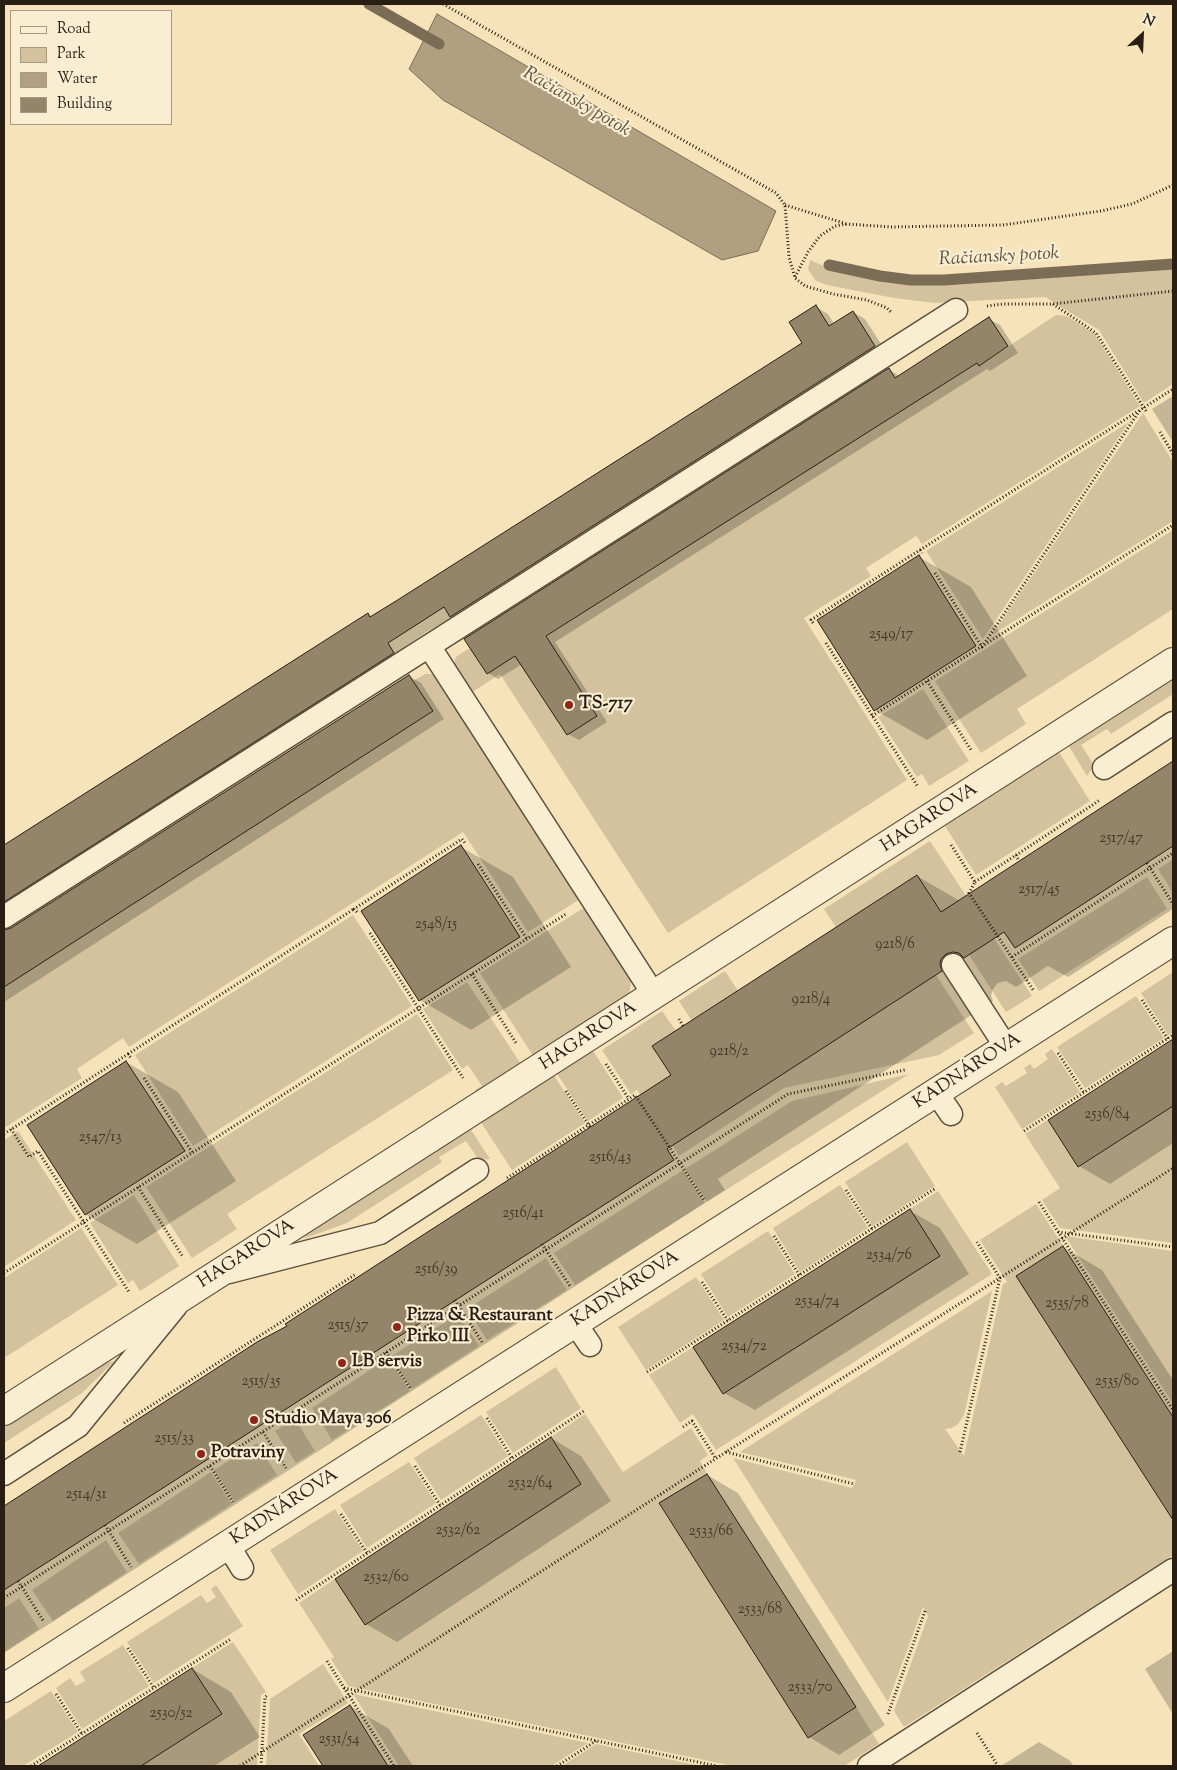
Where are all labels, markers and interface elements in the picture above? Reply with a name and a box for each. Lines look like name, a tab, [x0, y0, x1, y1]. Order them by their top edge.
legend	[10, 10, 172, 125]
north arrow	[1117, 10, 1167, 60]
text: N	[1139, 10, 1158, 33]
text: Road	[57, 19, 91, 40]
text: Park	[57, 44, 86, 65]
water label: Račiansky potok	[518, 63, 634, 143]
text: Water	[57, 69, 97, 90]
text: Building	[57, 94, 112, 115]
water label: Račiansky potok	[938, 243, 1060, 273]
house number: 2549/17	[869, 626, 913, 644]
place label: TS-717	[579, 694, 633, 716]
marker: TS-717	[563, 699, 575, 711]
street label: HAGAROVA	[877, 780, 983, 858]
house number: 2517/47	[1099, 830, 1143, 848]
house number: 2517/45	[1018, 881, 1060, 899]
house number: 2548/15	[415, 916, 457, 934]
house number: 9218/6	[875, 936, 915, 954]
house number: 9218/4	[792, 991, 830, 1009]
street label: HAGAROVA	[536, 998, 642, 1076]
street label: KADNÁROVA	[910, 1029, 1026, 1115]
house number: 9218/2	[710, 1043, 748, 1061]
house number: 2536/84	[1084, 1106, 1130, 1124]
house number: 2547/13	[78, 1129, 122, 1147]
house number: 2516/43	[589, 1149, 631, 1167]
house number: 2516/41	[502, 1205, 544, 1223]
street label: HAGAROVA	[194, 1216, 300, 1294]
street label: KADNÁROVA	[568, 1247, 684, 1333]
house number: 2534/76	[866, 1247, 912, 1265]
house number: 2516/39	[415, 1261, 457, 1279]
house number: 2534/74	[794, 1293, 840, 1311]
house number: 2535/78	[1045, 1295, 1089, 1313]
place label: Pizza & Restaurant Pirko III	[407, 1306, 553, 1348]
house number: 2515/37	[327, 1317, 369, 1335]
marker: Pizza & Restaurant Pirko III	[391, 1321, 403, 1333]
house number: 2534/72	[721, 1338, 767, 1356]
place label: LB servis	[352, 1352, 422, 1374]
marker: LB servis	[336, 1357, 348, 1369]
house number: 2515/35	[242, 1373, 280, 1391]
house number: 2535/80	[1095, 1373, 1139, 1391]
place label: Studio Maya 306	[264, 1409, 391, 1431]
marker: Studio Maya 306	[248, 1414, 260, 1426]
house number: 2515/33	[154, 1430, 194, 1448]
place label: Potraviny	[211, 1443, 285, 1465]
marker: Potraviny	[195, 1448, 207, 1460]
street label: KADNÁROVA	[227, 1465, 343, 1551]
house number: 2532/64	[507, 1475, 553, 1493]
house number: 2514/31	[65, 1486, 107, 1504]
house number: 2532/62	[436, 1522, 480, 1540]
house number: 2533/66	[689, 1523, 733, 1541]
house number: 2532/60	[363, 1569, 409, 1587]
house number: 2533/68	[738, 1601, 782, 1619]
house number: 2533/70	[788, 1679, 832, 1697]
house number: 2530/52	[149, 1705, 193, 1723]
house number: 2531/54	[318, 1731, 360, 1749]

